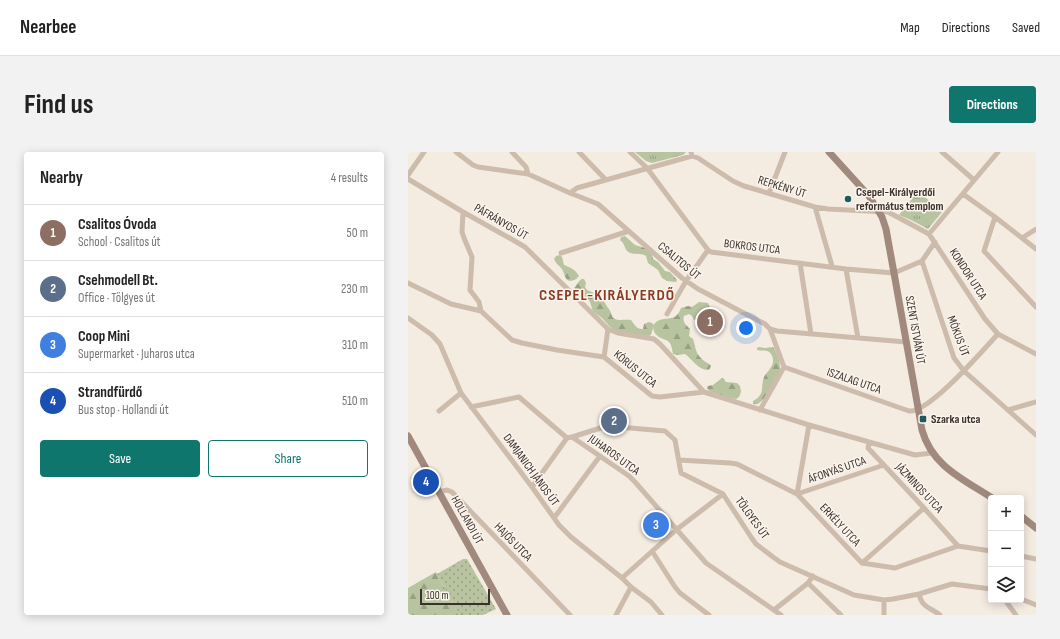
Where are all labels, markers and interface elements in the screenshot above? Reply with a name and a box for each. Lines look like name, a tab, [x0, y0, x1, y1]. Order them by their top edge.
text: Nearbee	[20, 16, 76, 39]
text: Map	[900, 19, 920, 36]
text: Directions	[942, 19, 990, 36]
text: Saved	[1012, 19, 1040, 36]
button: Directions	[949, 86, 1036, 123]
text: Find us	[24, 88, 93, 121]
text: Nearby	[40, 168, 83, 188]
text: 4 results	[331, 170, 368, 186]
street label: REPKÉNY ÚT	[756, 173, 808, 201]
place label: Csepel-Királyerdői református templom	[856, 185, 944, 214]
marker: Csepel-Királyerdői református templom	[843, 194, 853, 204]
street label: PÁFRÁNYOS ÚT	[471, 201, 531, 244]
text: Csalitos Óvoda	[78, 215, 156, 234]
text: 1	[50, 225, 56, 241]
text: 50 m	[347, 225, 368, 241]
text: School · Csalitos út	[78, 234, 161, 250]
street label: BOKROS UTCA	[723, 236, 782, 258]
street label: CSALITOS ÚT	[655, 239, 704, 283]
street label: KONDOR UTCA	[946, 246, 991, 303]
text: Csehmodell Bt.	[78, 271, 158, 290]
text: 2	[50, 281, 56, 297]
text: 230 m	[341, 281, 368, 297]
district label: CSEPEL-KIRÁLYERDŐ	[539, 286, 675, 305]
text: Office · Tölgyes út	[78, 290, 155, 306]
street label: SZENT ISTVÁN ÚT	[902, 295, 928, 366]
pin: 1	[697, 307, 723, 337]
street label: MÓKUS ÚT	[943, 314, 973, 359]
your location	[736, 318, 756, 338]
text: Coop Mini	[78, 327, 130, 346]
text: 3	[50, 337, 56, 353]
text: 310 m	[342, 337, 368, 353]
text: Supermarket · Juharos utca	[78, 346, 195, 362]
street label: KÓRUS UTCA	[610, 347, 660, 391]
street label: ISZALAG UTCA	[825, 365, 884, 398]
text: Strandfürdő	[78, 383, 142, 402]
text: 4	[50, 393, 56, 409]
text: 510 m	[342, 393, 368, 409]
text: Bus stop · Hollandi út	[78, 402, 169, 418]
pin: 2	[601, 406, 627, 436]
place label: Szarka utca	[931, 412, 980, 427]
marker: Szarka utca	[918, 414, 928, 424]
street label: DAMJANICH JÁNOS ÚT	[500, 431, 562, 509]
street label: JUHAROS UTCA	[585, 431, 643, 479]
button: Save	[40, 440, 200, 477]
button: Share	[208, 440, 368, 477]
street label: ÁFONYÁS UTCA	[805, 453, 869, 487]
street label: JÁZMINOS UTCA	[891, 459, 947, 517]
pin: 4	[413, 467, 439, 497]
street label: HOLLANDI ÚT	[448, 493, 487, 547]
street label: TÖLGYES ÚT	[732, 494, 772, 542]
map controls	[988, 495, 1024, 603]
button: +	[988, 495, 1024, 531]
street label: ERKÉLY UTCA	[816, 501, 864, 550]
pin: 3	[643, 510, 669, 540]
street label: HAJÓS UTCA	[491, 519, 536, 565]
button: −	[988, 531, 1024, 567]
button: layers	[988, 567, 1024, 603]
scale bar	[420, 587, 490, 606]
text: 100 m	[426, 589, 448, 602]

